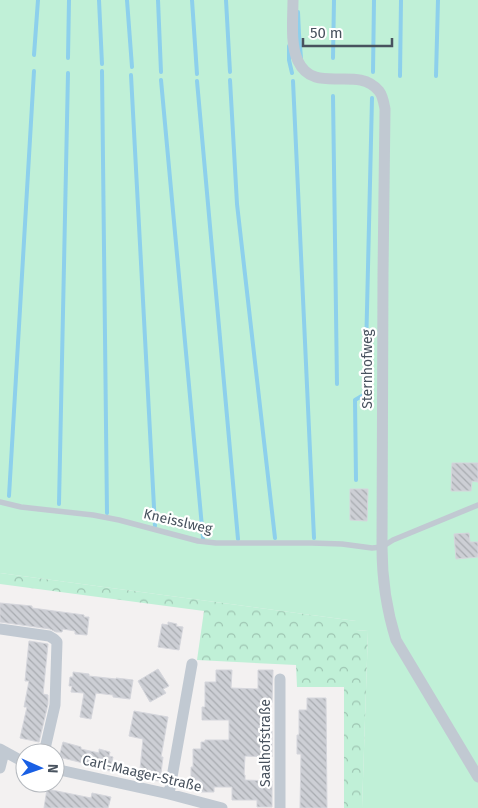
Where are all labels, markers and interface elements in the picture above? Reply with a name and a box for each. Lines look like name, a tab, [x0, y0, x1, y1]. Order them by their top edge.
scale bar	[303, 15, 392, 47]
text: 50 m	[310, 24, 343, 42]
street label: Sternhofweg	[359, 328, 376, 409]
street label: Kneisslweg	[142, 505, 215, 538]
street label: Saalhofstraße	[257, 699, 274, 787]
north arrow	[15, 743, 65, 793]
street label: Carl-Maager-Straße	[80, 751, 203, 796]
text: N	[44, 763, 61, 773]

